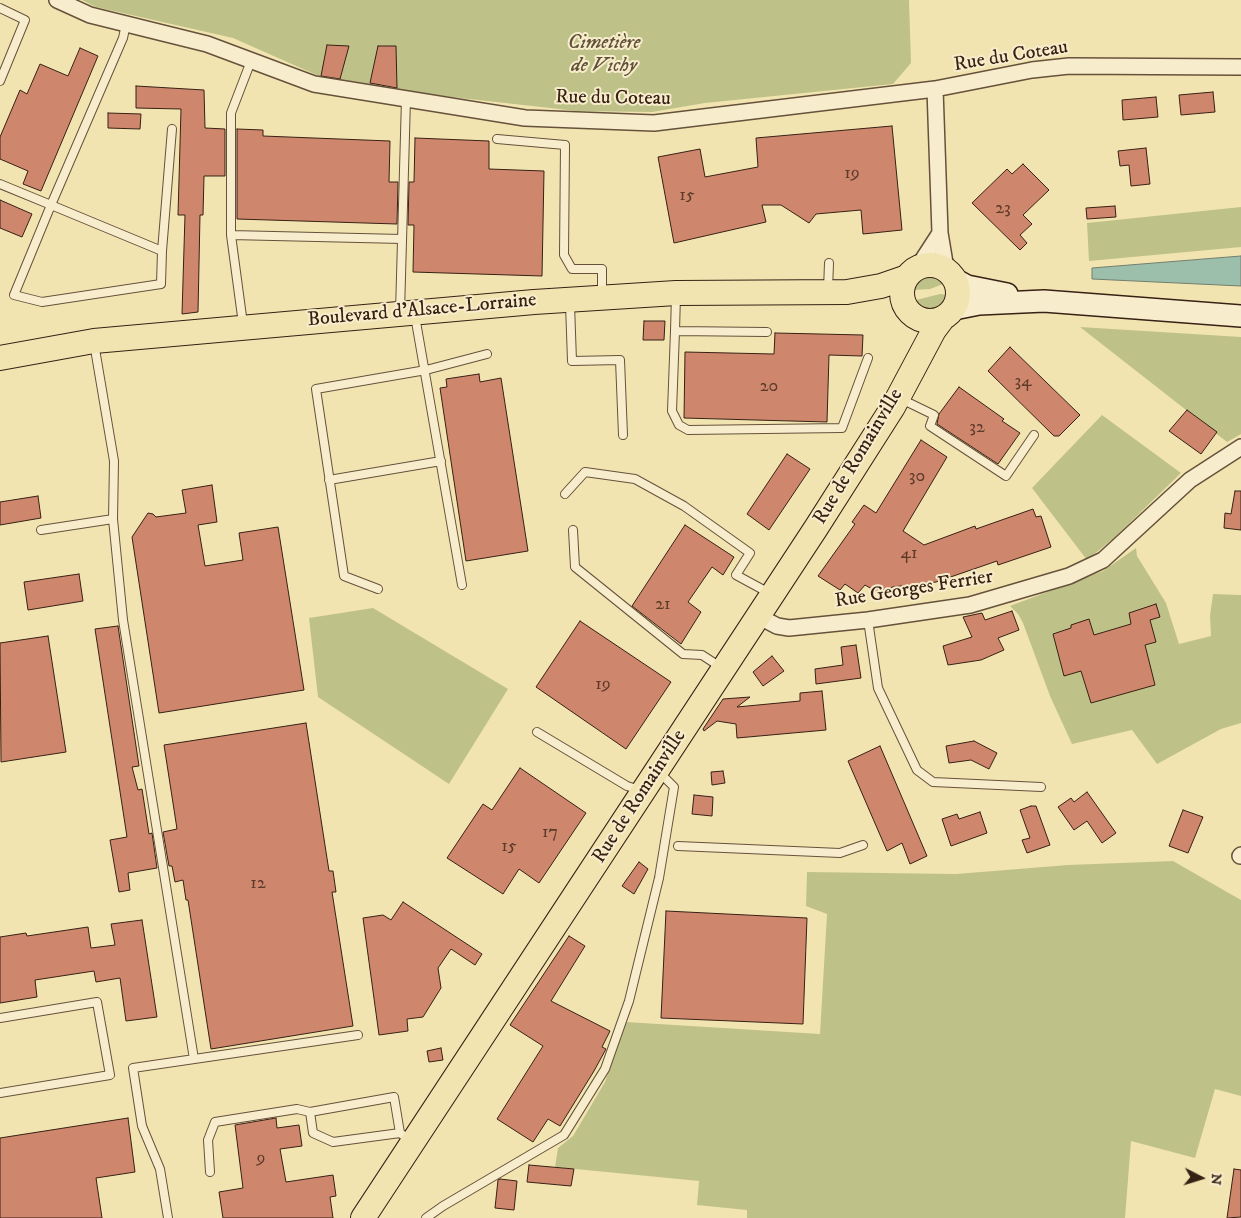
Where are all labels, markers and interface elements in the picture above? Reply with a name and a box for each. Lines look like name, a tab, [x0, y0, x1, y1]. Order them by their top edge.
park label: Cimetière de Vichy	[568, 32, 640, 79]
street label: Rue du Coteau	[952, 36, 1070, 78]
street label: Rue du Coteau	[555, 86, 671, 112]
house number: 19	[844, 163, 860, 185]
house number: 15	[679, 185, 695, 207]
house number: 23	[995, 198, 1011, 220]
street label: Boulevard d'Alsace-Lorraine	[306, 289, 538, 333]
house number: 34	[1014, 371, 1032, 393]
house number: 20	[760, 376, 778, 398]
street label: Rue de Romainville	[809, 385, 909, 529]
house number: 32	[969, 417, 985, 439]
house number: 30	[909, 466, 925, 488]
house number: 41	[901, 543, 917, 565]
street label: Rue Georges Ferrier	[833, 566, 995, 614]
house number: 21	[655, 594, 671, 616]
house number: 19	[595, 674, 611, 696]
street label: Rue de Romainville	[588, 726, 692, 868]
house number: 17	[542, 822, 558, 844]
house number: 15	[501, 836, 517, 858]
house number: 12	[250, 873, 266, 895]
house number: 9	[257, 1148, 265, 1170]
north arrow	[1176, 1153, 1226, 1203]
text: N	[1206, 1173, 1225, 1186]

